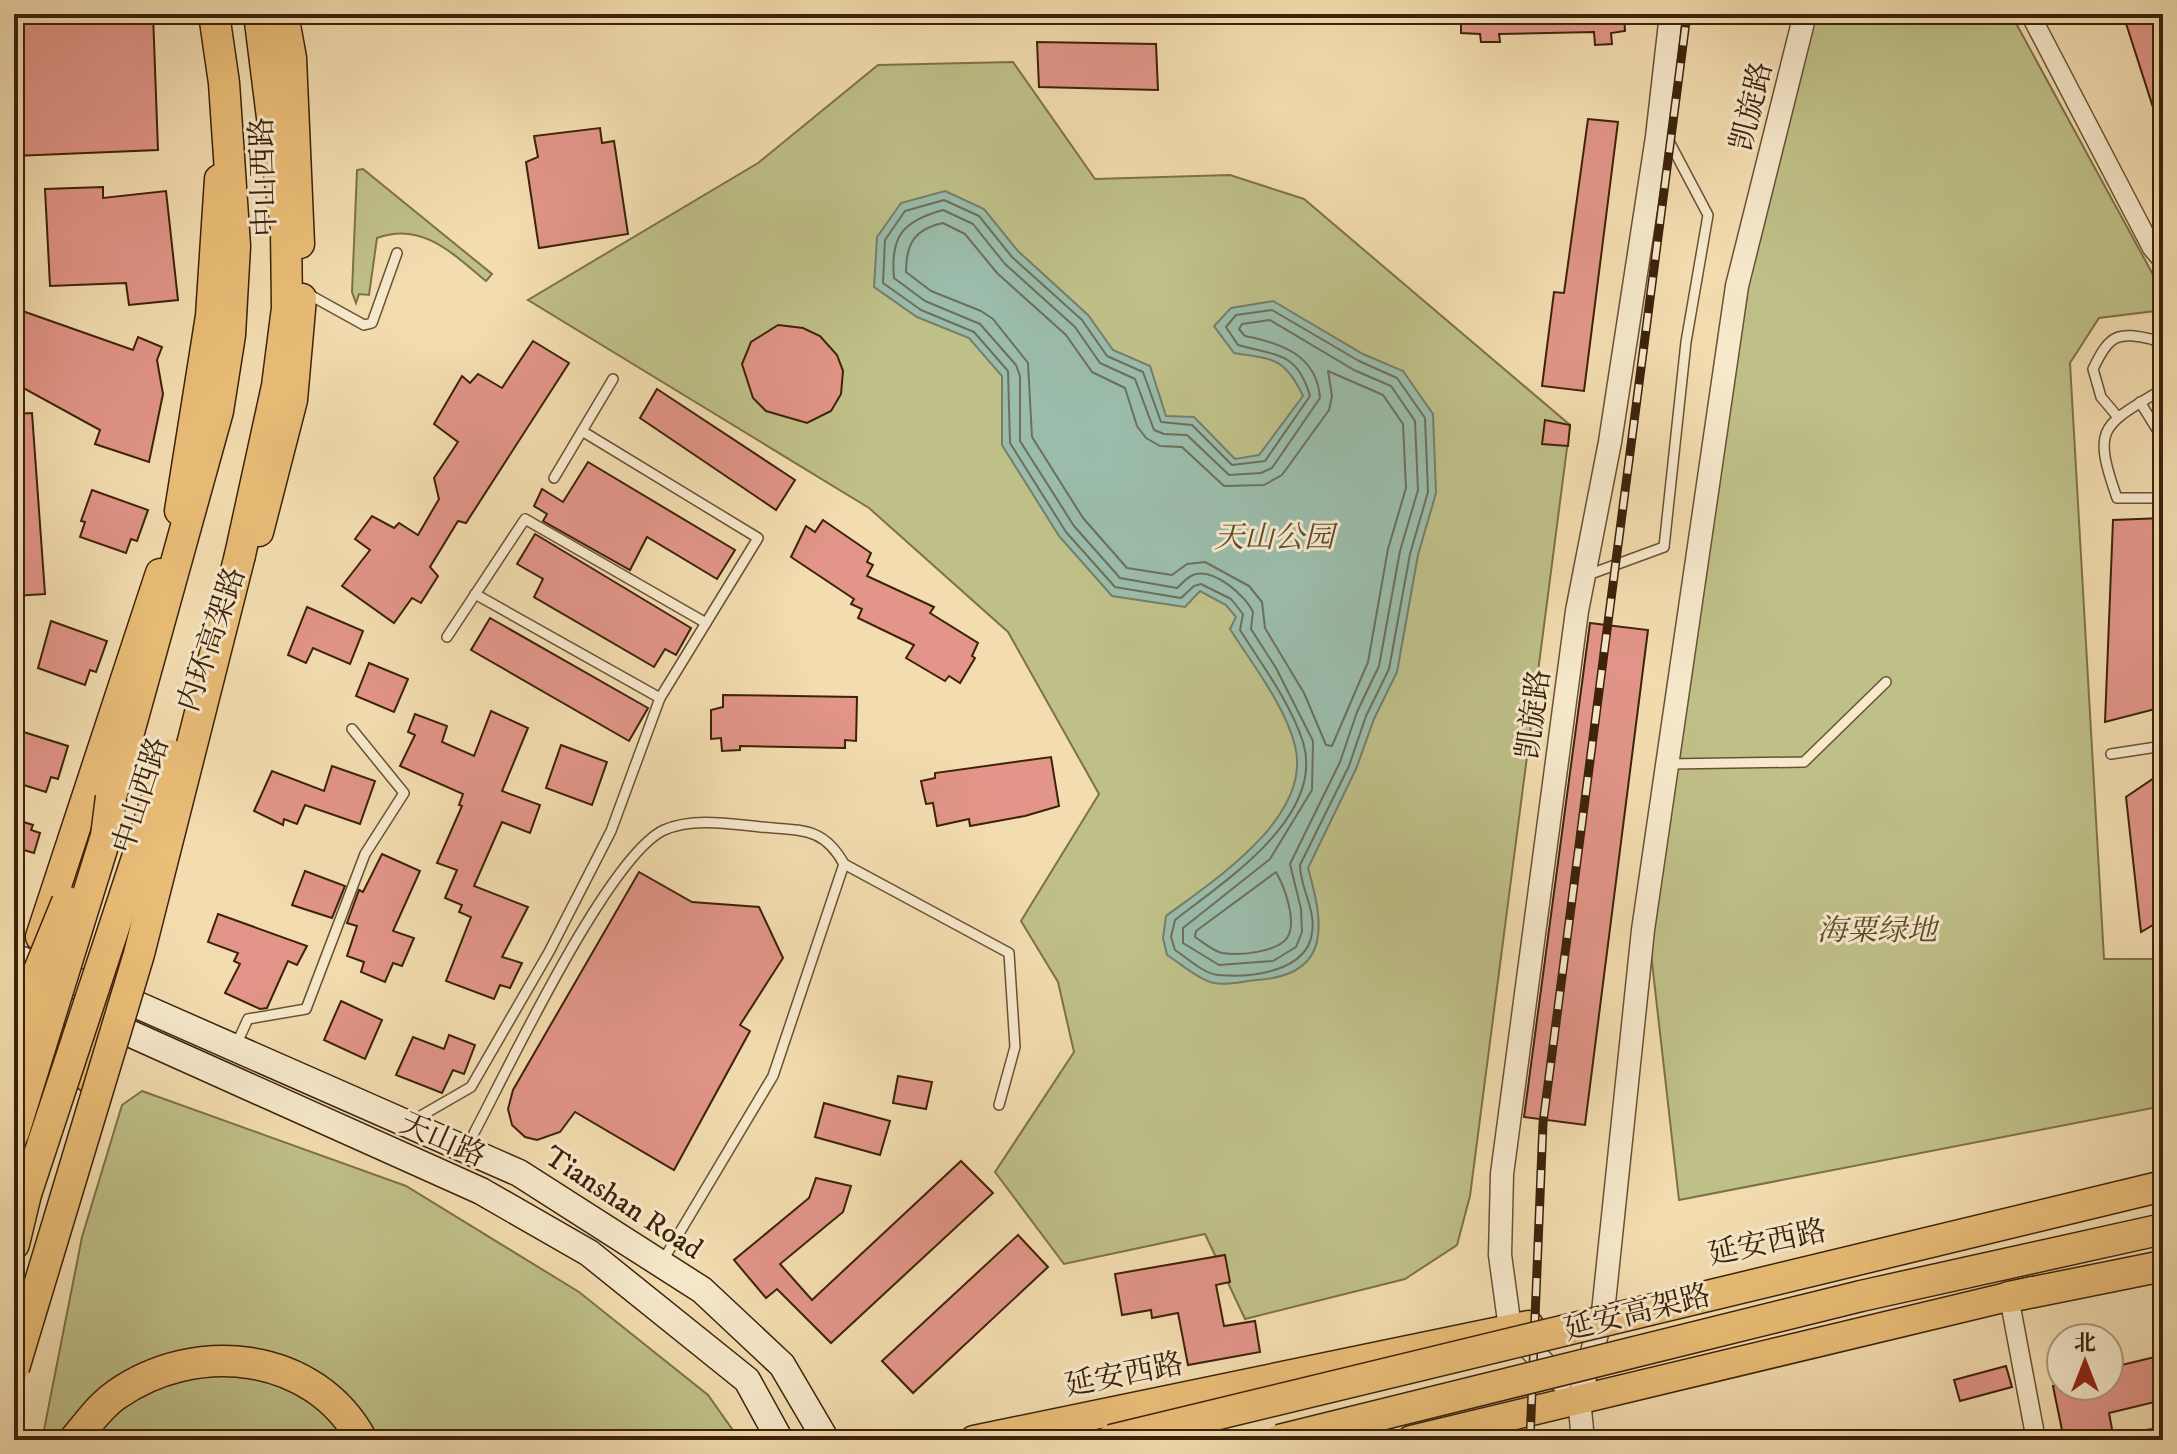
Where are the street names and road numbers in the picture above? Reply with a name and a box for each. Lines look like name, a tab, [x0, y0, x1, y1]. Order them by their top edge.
street label: 凯旋路	[1724, 58, 1781, 155]
street label: 中山西路	[244, 116, 285, 238]
street label: 内环高架路	[171, 563, 254, 716]
street label: 凯旋路	[1510, 667, 1559, 761]
street label: 中山西路	[105, 733, 178, 858]
street label: 天山路	[394, 1105, 491, 1176]
street label: Tianshan Road	[537, 1138, 709, 1268]
street label: 延安西路	[1705, 1213, 1830, 1274]
street label: 延安高架路	[1560, 1277, 1715, 1350]
street label: 延安西路	[1062, 1346, 1187, 1405]

